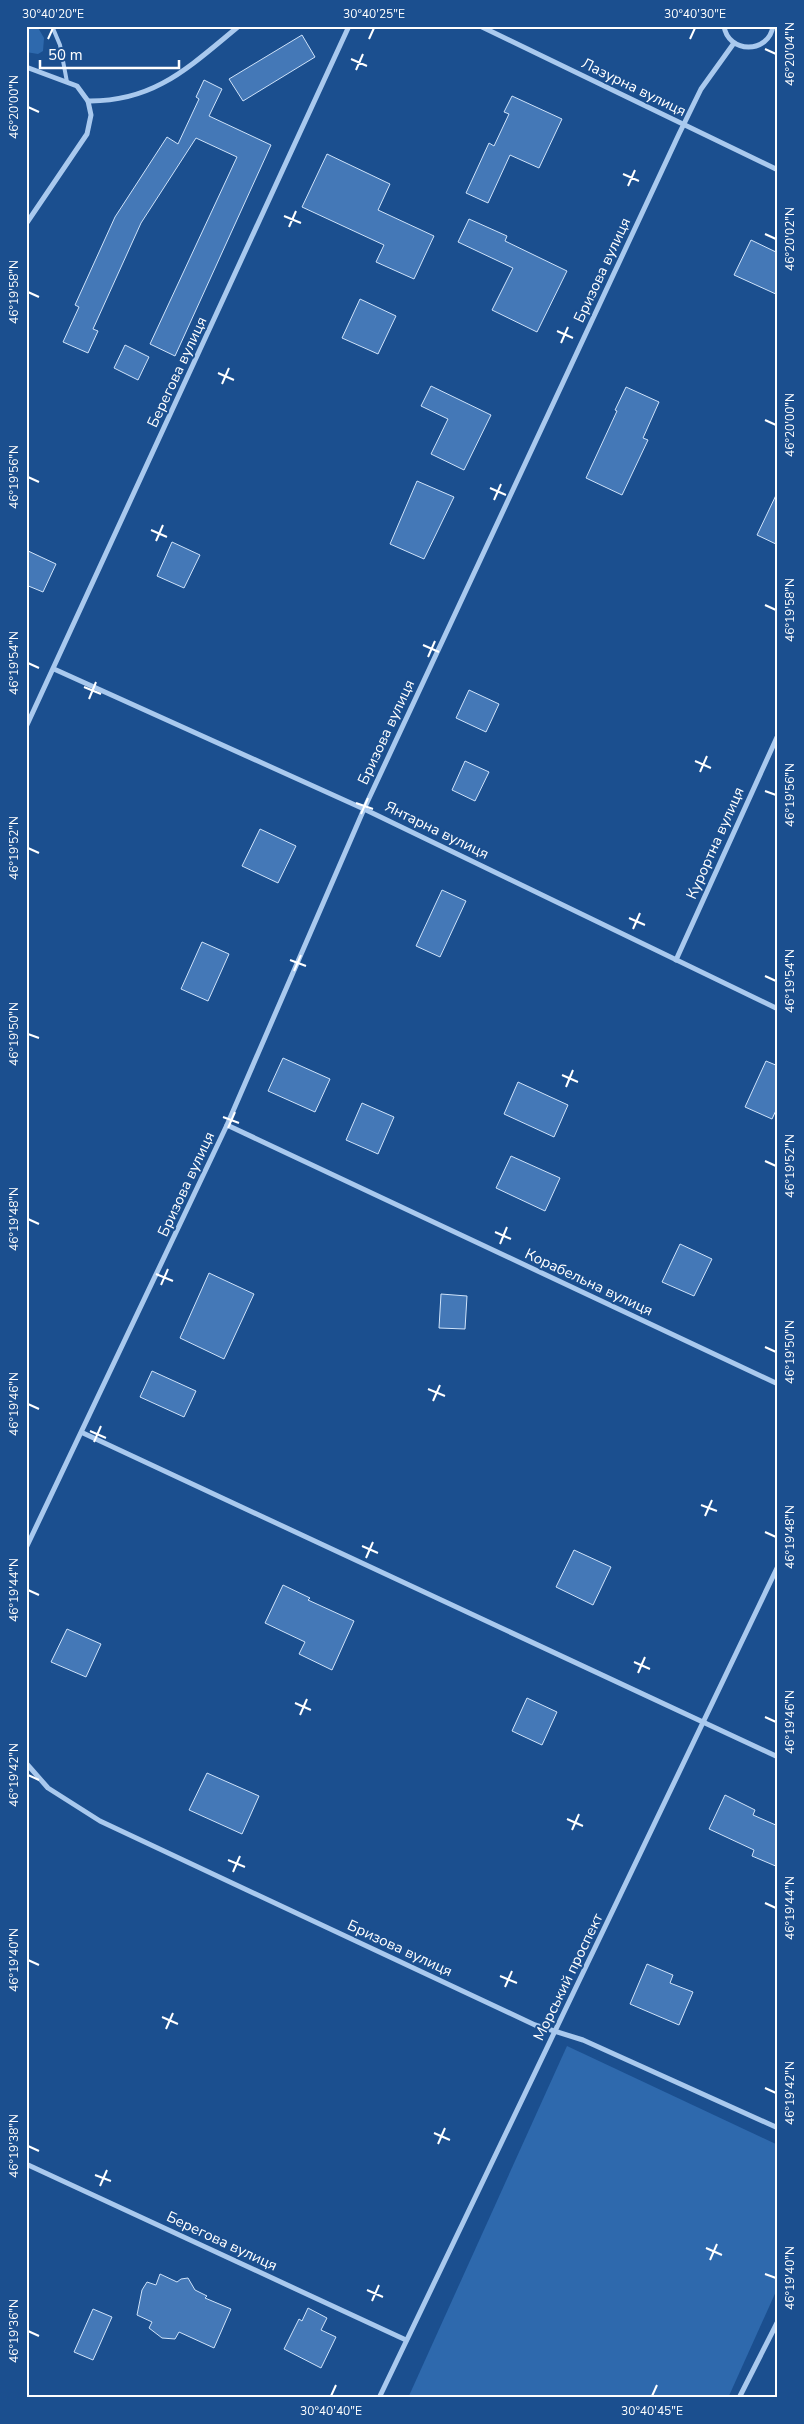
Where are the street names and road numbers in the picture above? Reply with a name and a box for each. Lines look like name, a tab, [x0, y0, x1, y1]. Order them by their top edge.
street label: Лазурна вулиця	[578, 53, 690, 121]
street label: Бризова вулиця	[569, 214, 635, 326]
street label: Берегова вулиця	[143, 313, 211, 431]
street label: Бризова вулиця	[353, 676, 419, 788]
street label: Курортна вулиця	[681, 784, 749, 902]
street label: Янтарна вулиця	[382, 796, 492, 864]
street label: Бризова вулиця	[153, 1128, 219, 1240]
street label: Корабельна вулиця	[522, 1244, 656, 1320]
street label: Морський проспект	[528, 1910, 608, 2044]
street label: Бризова вулиця	[344, 1915, 456, 1981]
street label: Берегова вулиця	[163, 2207, 281, 2275]

